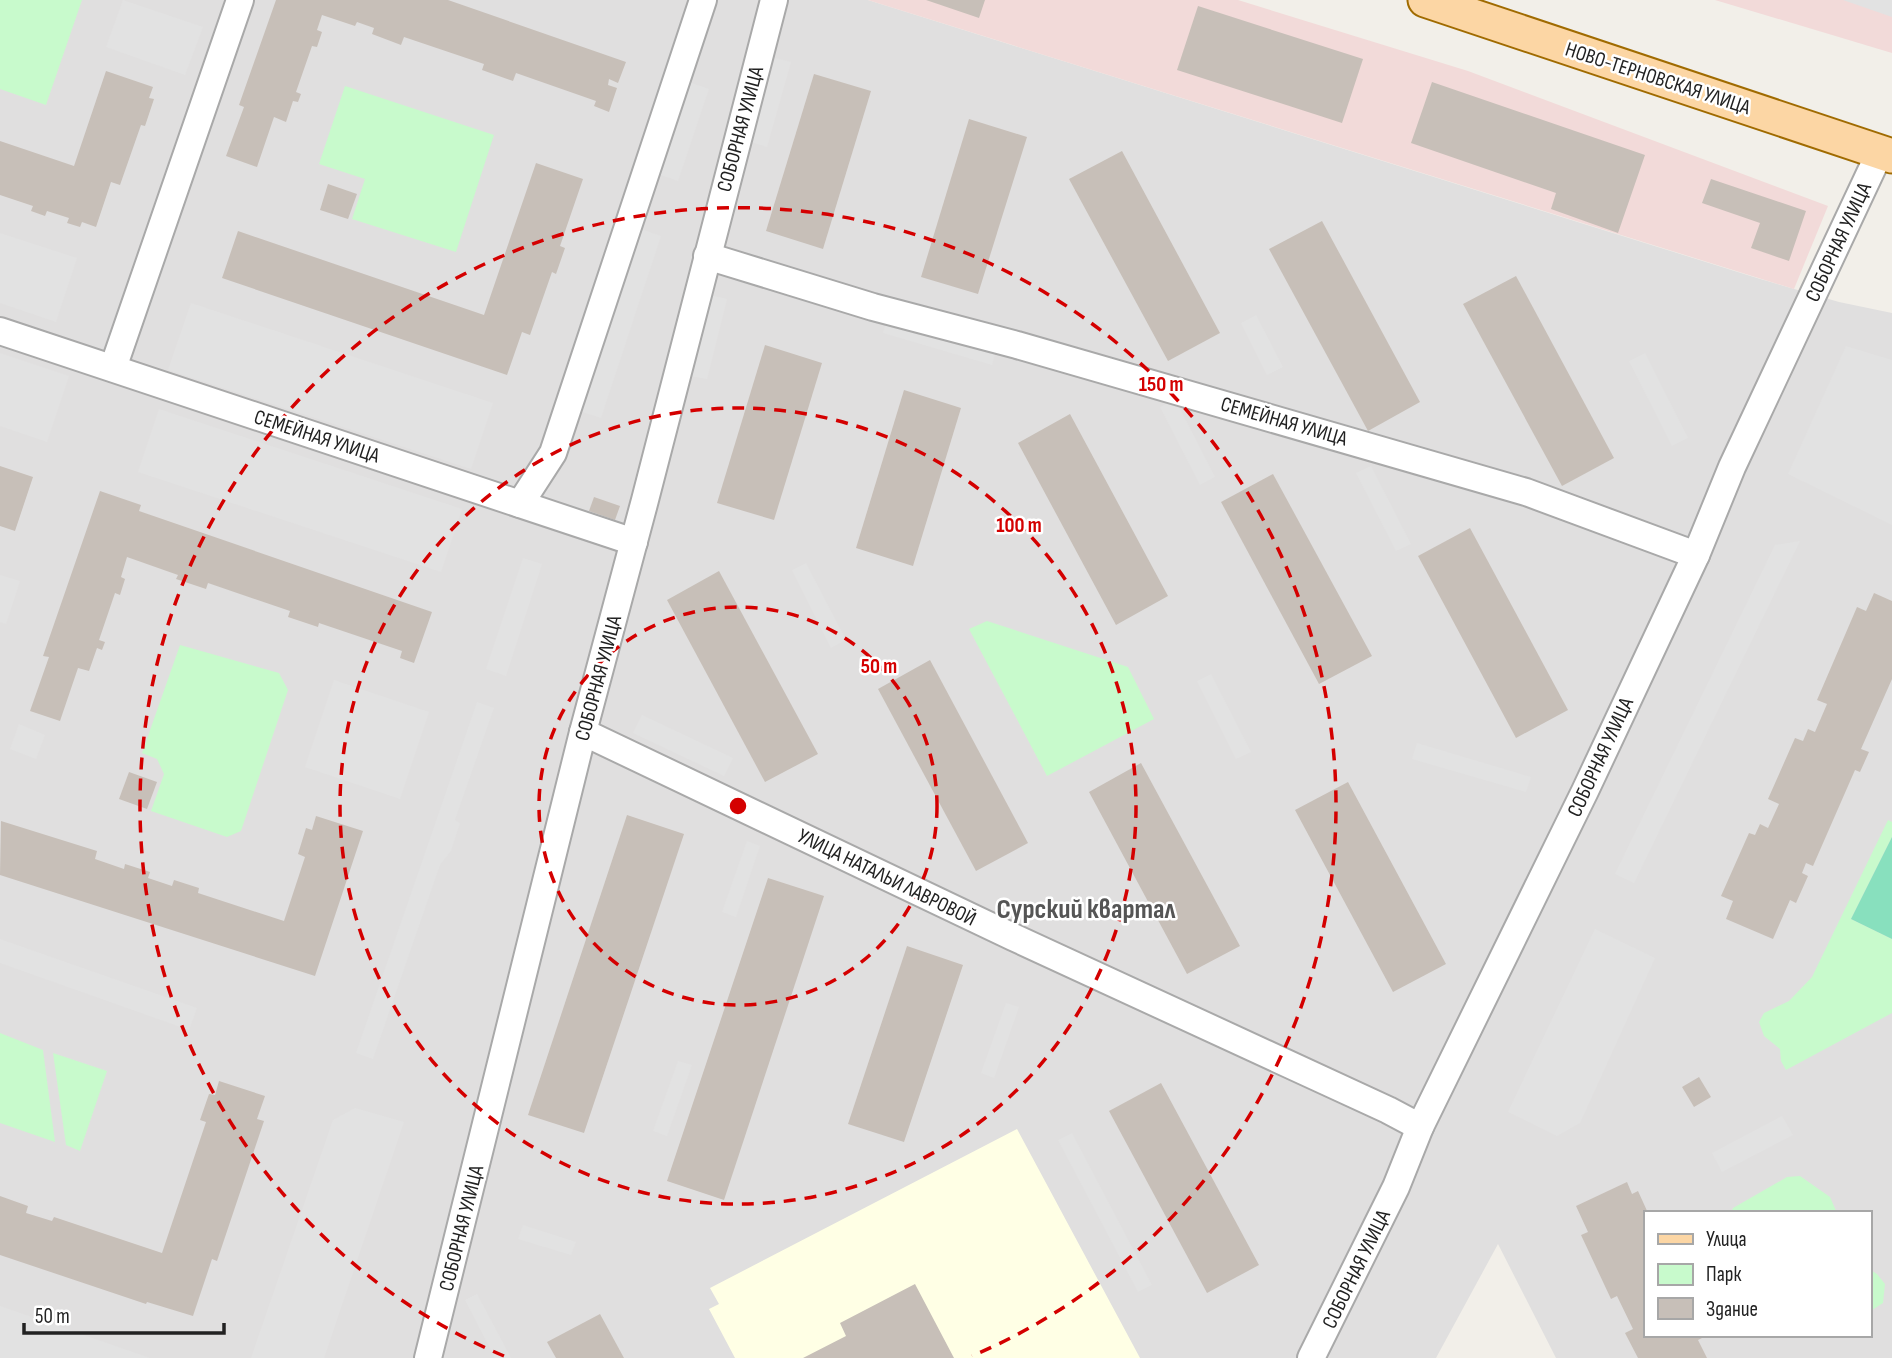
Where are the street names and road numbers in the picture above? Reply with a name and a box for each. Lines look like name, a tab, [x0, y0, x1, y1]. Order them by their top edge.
street label: НОВО-ТЕРНОВСКАЯ УЛИЦА	[1562, 37, 1754, 120]
street label: СОБОРНАЯ УЛИЦА	[712, 63, 769, 195]
street label: СОБОРНАЯ УЛИЦА	[1800, 178, 1877, 306]
street label: СЕМЕЙНАЯ УЛИЦА	[1218, 391, 1351, 452]
street label: СЕМЕЙНАЯ УЛИЦА	[251, 404, 384, 469]
street label: СОБОРНАЯ УЛИЦА	[570, 612, 627, 744]
street label: СОБОРНАЯ УЛИЦА	[1562, 693, 1639, 821]
street label: УЛИЦА НАТАЛЬИ ЛАВРОВОЙ	[793, 823, 980, 932]
street label: СОБОРНАЯ УЛИЦА	[434, 1162, 489, 1294]
street label: СОБОРНАЯ УЛИЦА	[1317, 1205, 1396, 1333]

